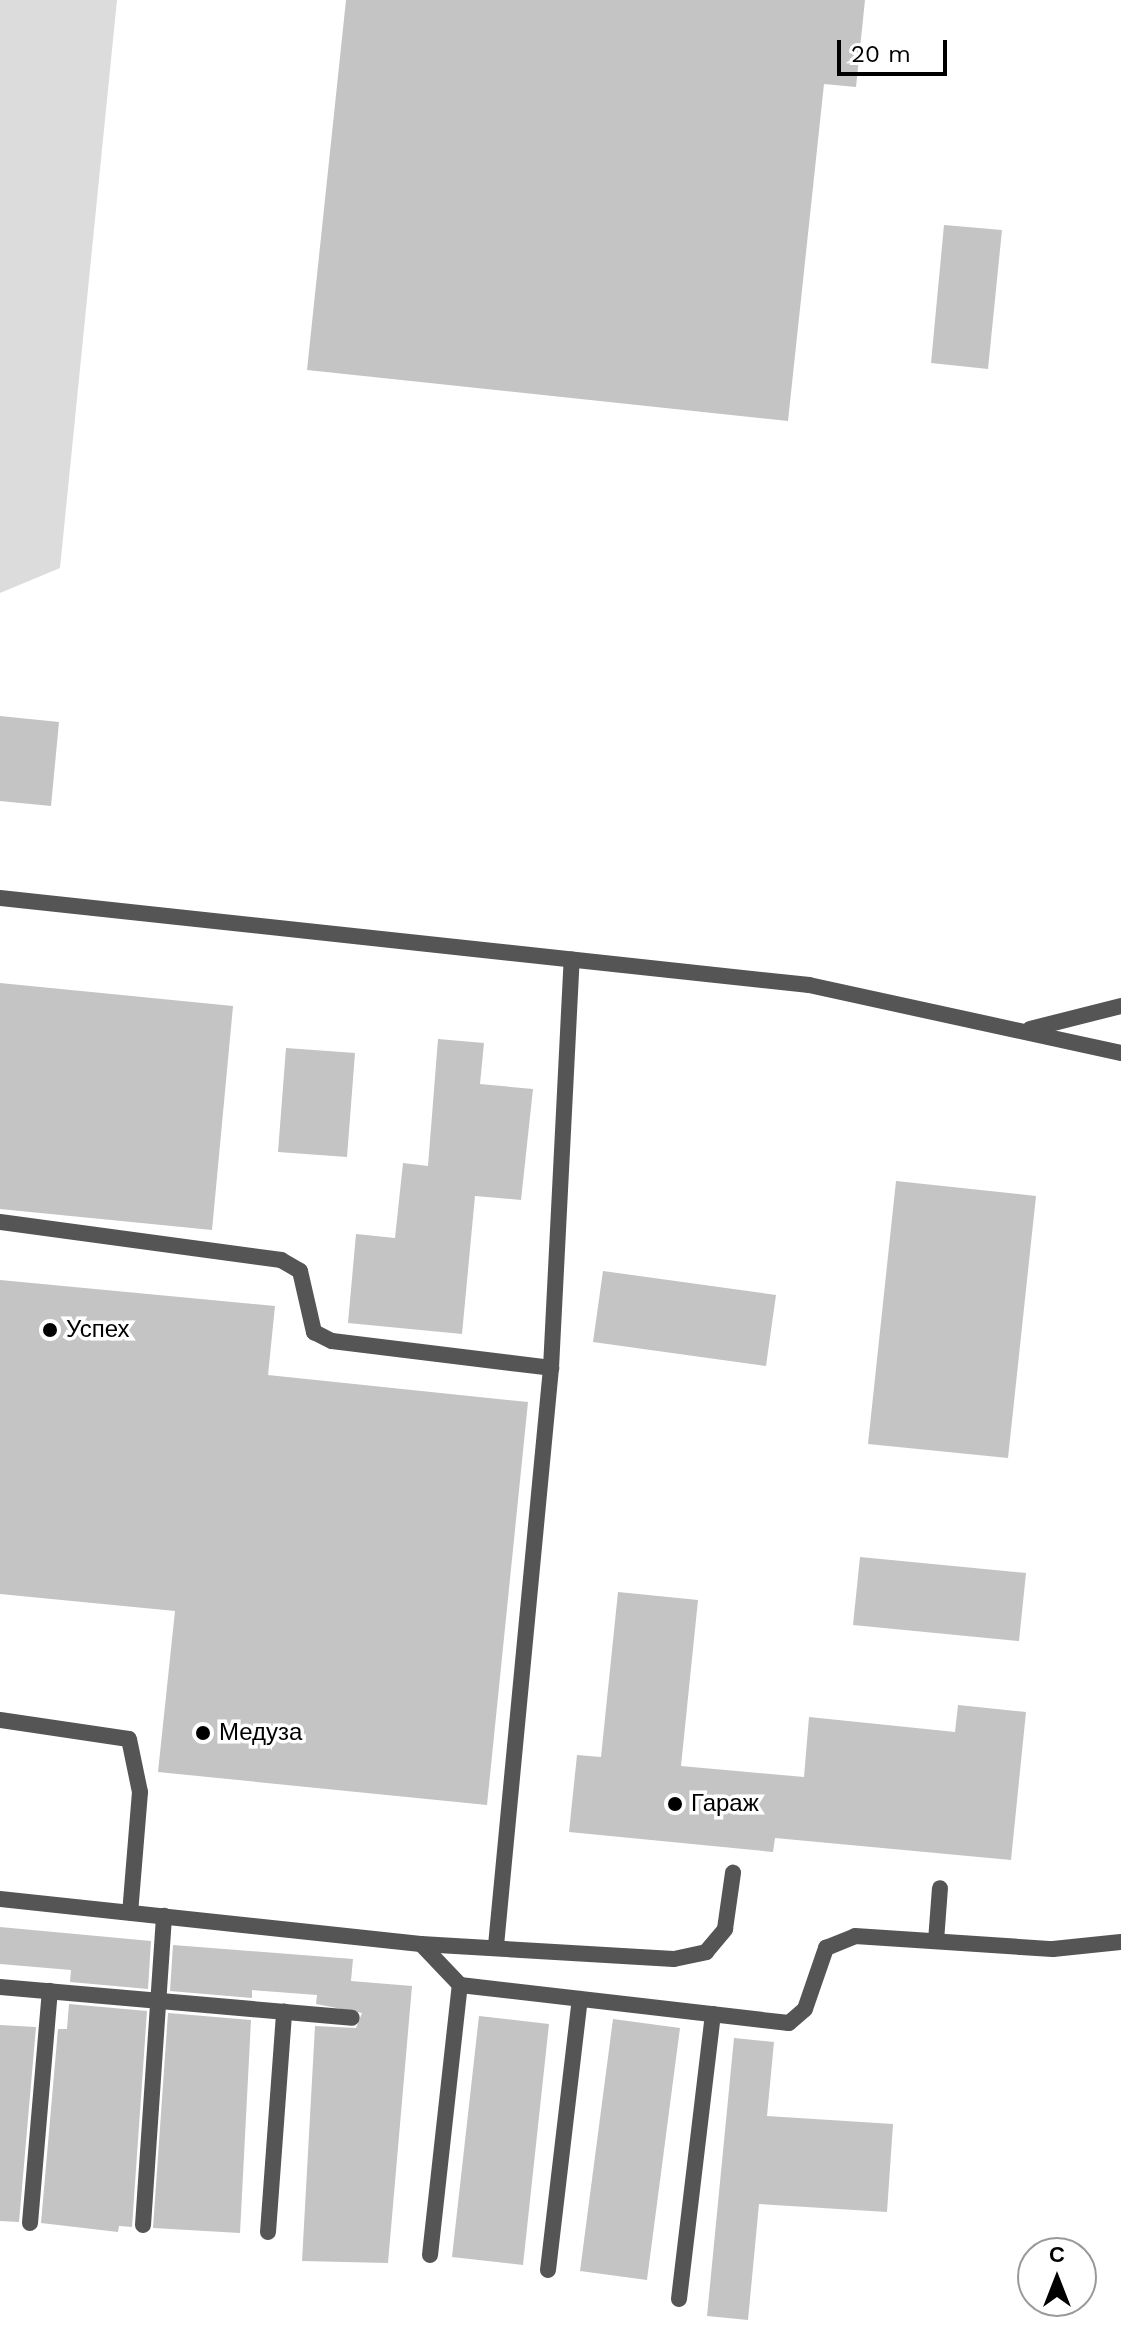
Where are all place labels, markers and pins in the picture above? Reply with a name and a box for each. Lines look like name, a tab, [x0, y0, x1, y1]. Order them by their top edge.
place label: Успех	[66, 1316, 129, 1344]
marker: Успех	[41, 1321, 59, 1339]
place label: Медуза	[219, 1719, 302, 1747]
marker: Медуза	[194, 1724, 212, 1742]
place label: Гараж	[691, 1790, 759, 1818]
marker: Гараж	[666, 1795, 684, 1813]

